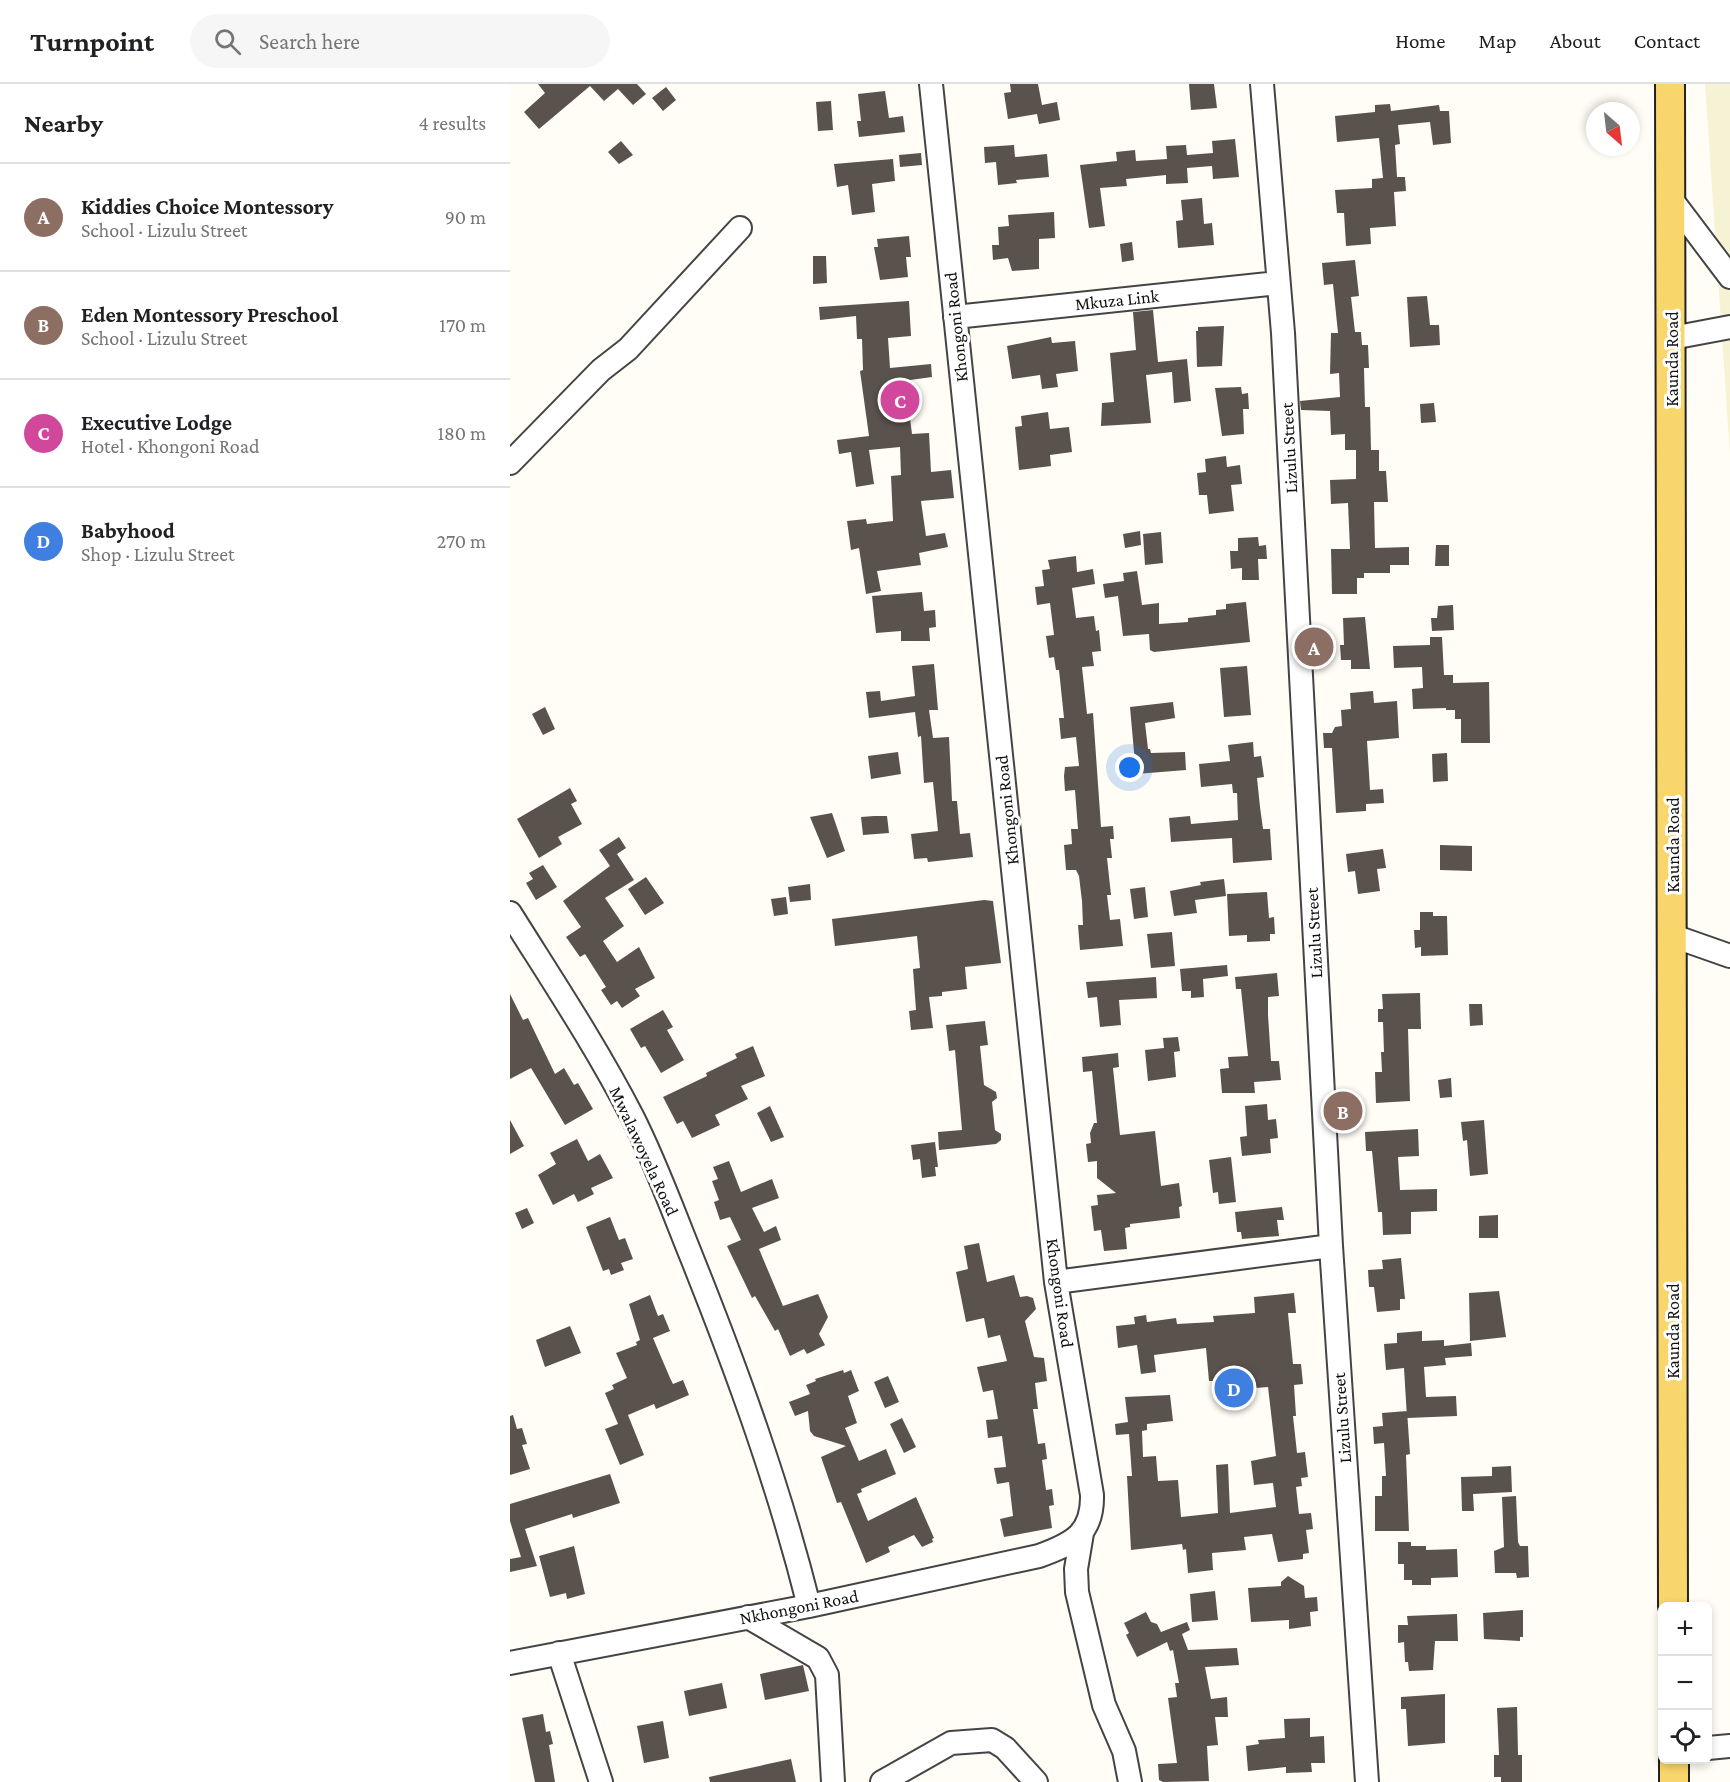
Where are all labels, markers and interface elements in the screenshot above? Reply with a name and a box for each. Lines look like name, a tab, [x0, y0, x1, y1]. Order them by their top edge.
search box	[190, 14, 610, 68]
icon: search	[211, 25, 244, 58]
text: Turnpoint	[30, 26, 154, 57]
text: Search here	[259, 29, 360, 54]
text: Home	[1395, 29, 1445, 53]
text: Map	[1478, 29, 1517, 53]
text: About	[1550, 29, 1601, 53]
text: Contact	[1634, 29, 1700, 53]
north arrow	[1586, 102, 1640, 156]
text: Nearby	[24, 109, 103, 138]
text: 4 results	[419, 112, 486, 134]
text: Kiddies Choice Montessory	[81, 194, 333, 219]
text: A	[38, 206, 49, 228]
text: 90 m	[445, 206, 486, 228]
text: School · Lizulu Street	[81, 219, 247, 241]
street label: Khongoni Road	[940, 271, 972, 383]
street label: Mkuza Link	[1074, 286, 1160, 314]
text: Eden Montessory Preschool	[81, 302, 338, 327]
street label: Kaunda Road	[1662, 311, 1682, 407]
text: B	[38, 314, 49, 336]
text: 170 m	[439, 314, 486, 336]
text: School · Lizulu Street	[81, 327, 247, 349]
pin: C	[880, 378, 920, 422]
street label: Lizulu Street	[1277, 401, 1301, 494]
text: Executive Lodge	[81, 410, 232, 435]
text: C	[37, 422, 50, 444]
text: 180 m	[437, 422, 486, 444]
text: Hotel · Khongoni Road	[81, 435, 260, 457]
text: Babyhood	[81, 518, 175, 543]
text: D	[37, 530, 50, 552]
text: 270 m	[437, 530, 486, 552]
text: Shop · Lizulu Street	[81, 543, 235, 565]
pin: A	[1294, 624, 1334, 670]
your location	[1115, 753, 1144, 782]
street label: Khongoni Road	[991, 754, 1023, 866]
street label: Kaunda Road	[1663, 797, 1683, 893]
street label: Lizulu Street	[1302, 886, 1326, 979]
street label: Mwalawoyela Road	[605, 1083, 683, 1219]
pin: B	[1324, 1088, 1362, 1134]
street label: Khongoni Road	[1042, 1237, 1078, 1350]
street label: Kaunda Road	[1663, 1283, 1683, 1379]
pin: D	[1214, 1366, 1254, 1410]
street label: Lizulu Street	[1329, 1371, 1355, 1464]
street label: Nkhongoni Road	[738, 1586, 861, 1628]
map controls	[1658, 1602, 1712, 1764]
button: +	[1658, 1602, 1712, 1656]
button: −	[1658, 1656, 1712, 1710]
button: locate	[1658, 1710, 1712, 1764]

